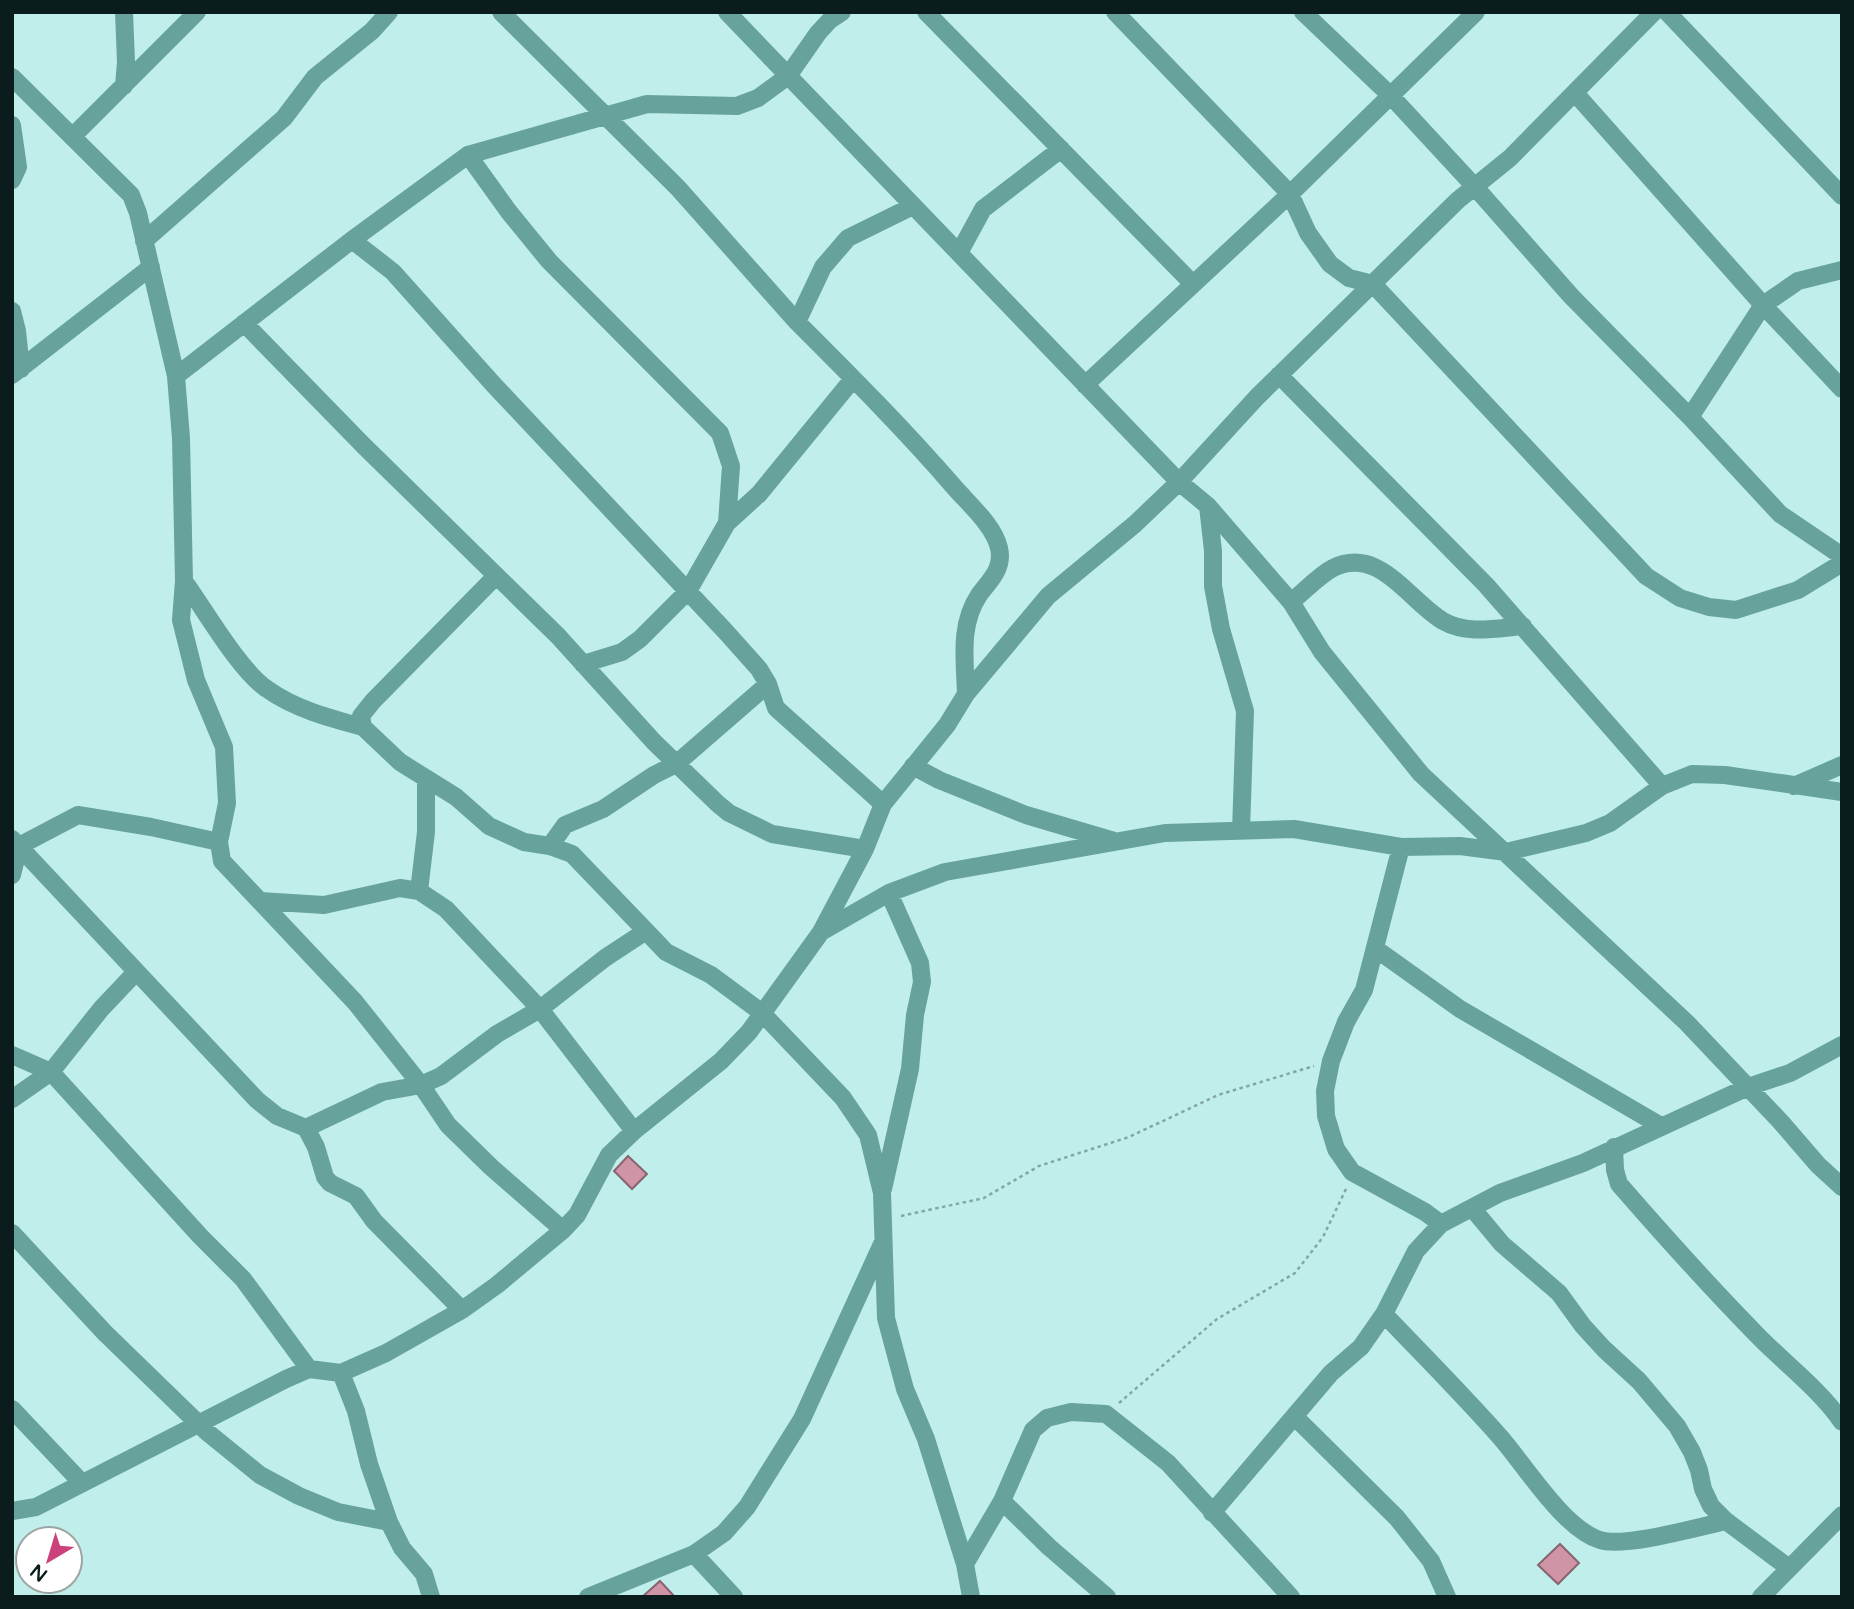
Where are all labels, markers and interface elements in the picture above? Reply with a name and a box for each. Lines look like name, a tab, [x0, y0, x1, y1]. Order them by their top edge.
north arrow	[14, 1525, 84, 1595]
text: N	[26, 1559, 52, 1586]

